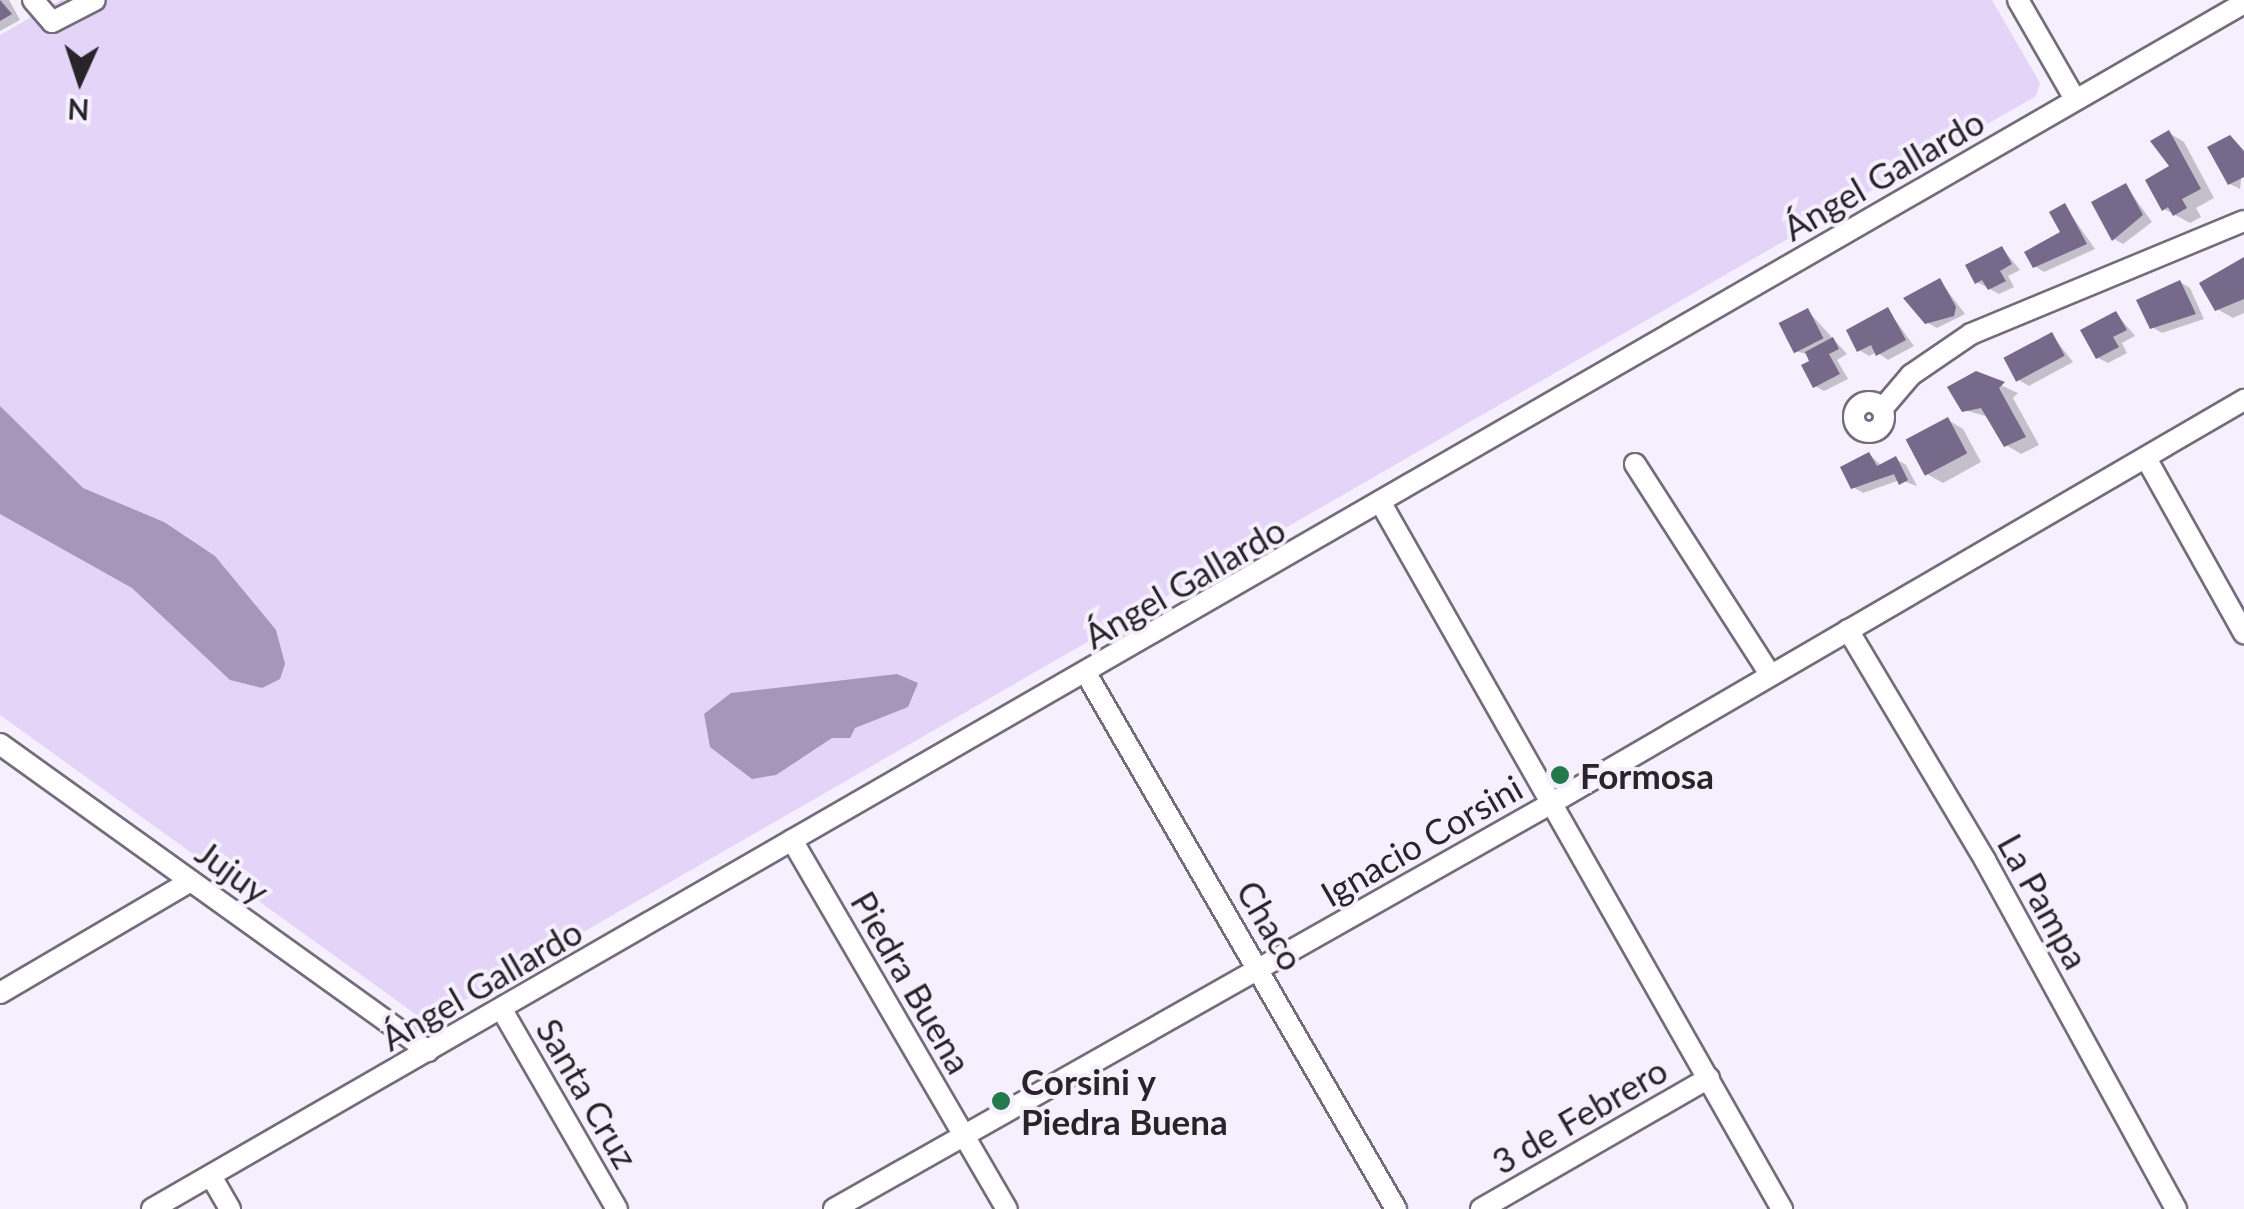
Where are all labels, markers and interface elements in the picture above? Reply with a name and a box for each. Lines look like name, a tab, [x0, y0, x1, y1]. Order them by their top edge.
north arrow	[30, 30, 130, 130]
text: N	[67, 92, 90, 128]
street label: Ángel Gallardo	[1775, 100, 1991, 248]
street label: Ángel Gallardo	[1076, 508, 1292, 656]
place label: Formosa	[1580, 754, 1714, 796]
marker: Formosa	[1549, 764, 1571, 786]
street label: Ignacio Corsini	[1313, 765, 1529, 915]
street label: La Pampa	[1990, 826, 2098, 976]
street label: Jujuy	[188, 831, 278, 911]
street label: Chaco	[1229, 873, 1313, 977]
street label: Piedra Buena	[843, 883, 981, 1081]
street label: Ángel Gallardo	[373, 910, 589, 1058]
street label: Santa Cruz	[528, 1011, 648, 1175]
street label: 3 de Febrero	[1484, 1048, 1674, 1182]
place label: Corsini y Piedra Buena	[1021, 1060, 1228, 1142]
marker: Corsini y Piedra Buena	[990, 1090, 1012, 1112]

